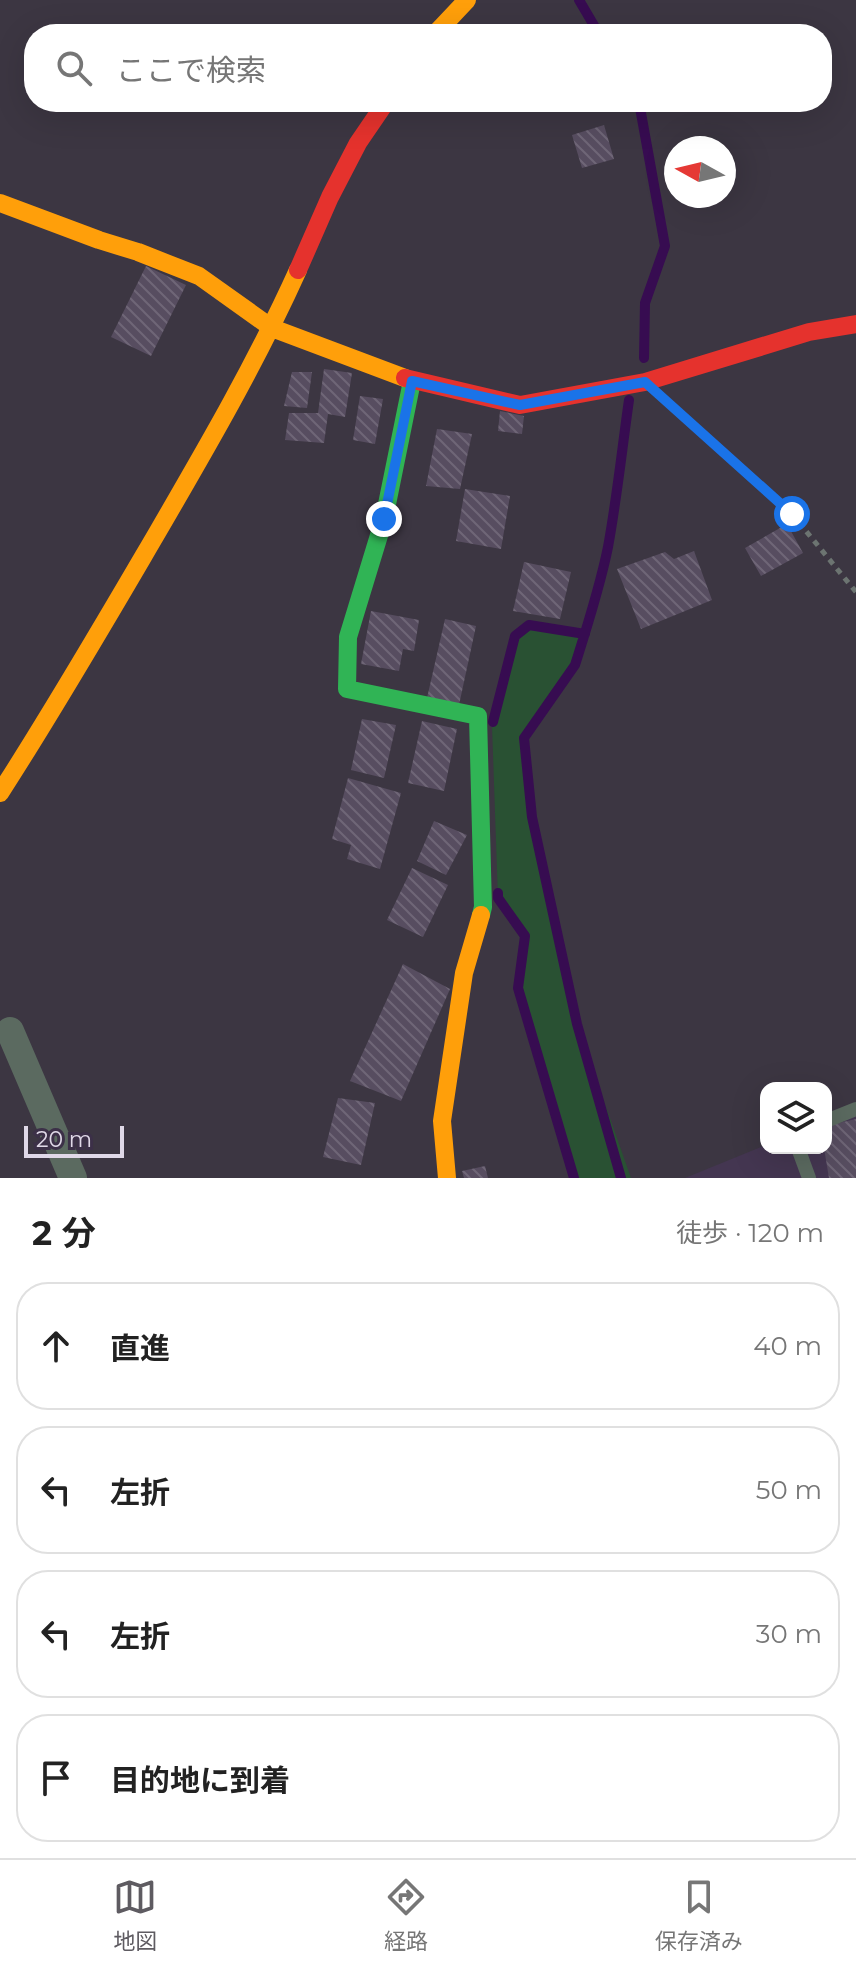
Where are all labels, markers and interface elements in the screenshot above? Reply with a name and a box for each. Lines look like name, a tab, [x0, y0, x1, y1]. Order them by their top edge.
search box	[24, 24, 832, 112]
icon: search	[52, 46, 96, 90]
text: ここで検索	[116, 52, 266, 89]
north arrow	[664, 136, 736, 208]
route start	[774, 496, 810, 532]
route end	[366, 501, 402, 537]
map controls	[760, 1082, 832, 1154]
button: layers	[760, 1082, 832, 1154]
scale bar	[24, 1122, 124, 1158]
text: 20 m	[36, 1126, 92, 1153]
text: 2 分	[32, 1212, 96, 1254]
text: 徒歩 · 120 m	[676, 1217, 824, 1249]
icon: ahead	[34, 1324, 78, 1368]
text: 直進	[110, 1330, 170, 1367]
text: 40 m	[753, 1330, 822, 1362]
icon: left	[34, 1468, 78, 1512]
text: 左折	[110, 1474, 170, 1511]
text: 50 m	[756, 1474, 822, 1506]
icon: left	[34, 1612, 78, 1656]
text: 左折	[110, 1618, 170, 1655]
text: 30 m	[756, 1618, 822, 1650]
icon: arrive	[34, 1756, 78, 1800]
text: 目的地に到着	[110, 1762, 290, 1799]
tab: 地図	[113, 1875, 157, 1955]
tab: 経路	[384, 1875, 428, 1955]
tab: 保存済み	[655, 1875, 743, 1955]

